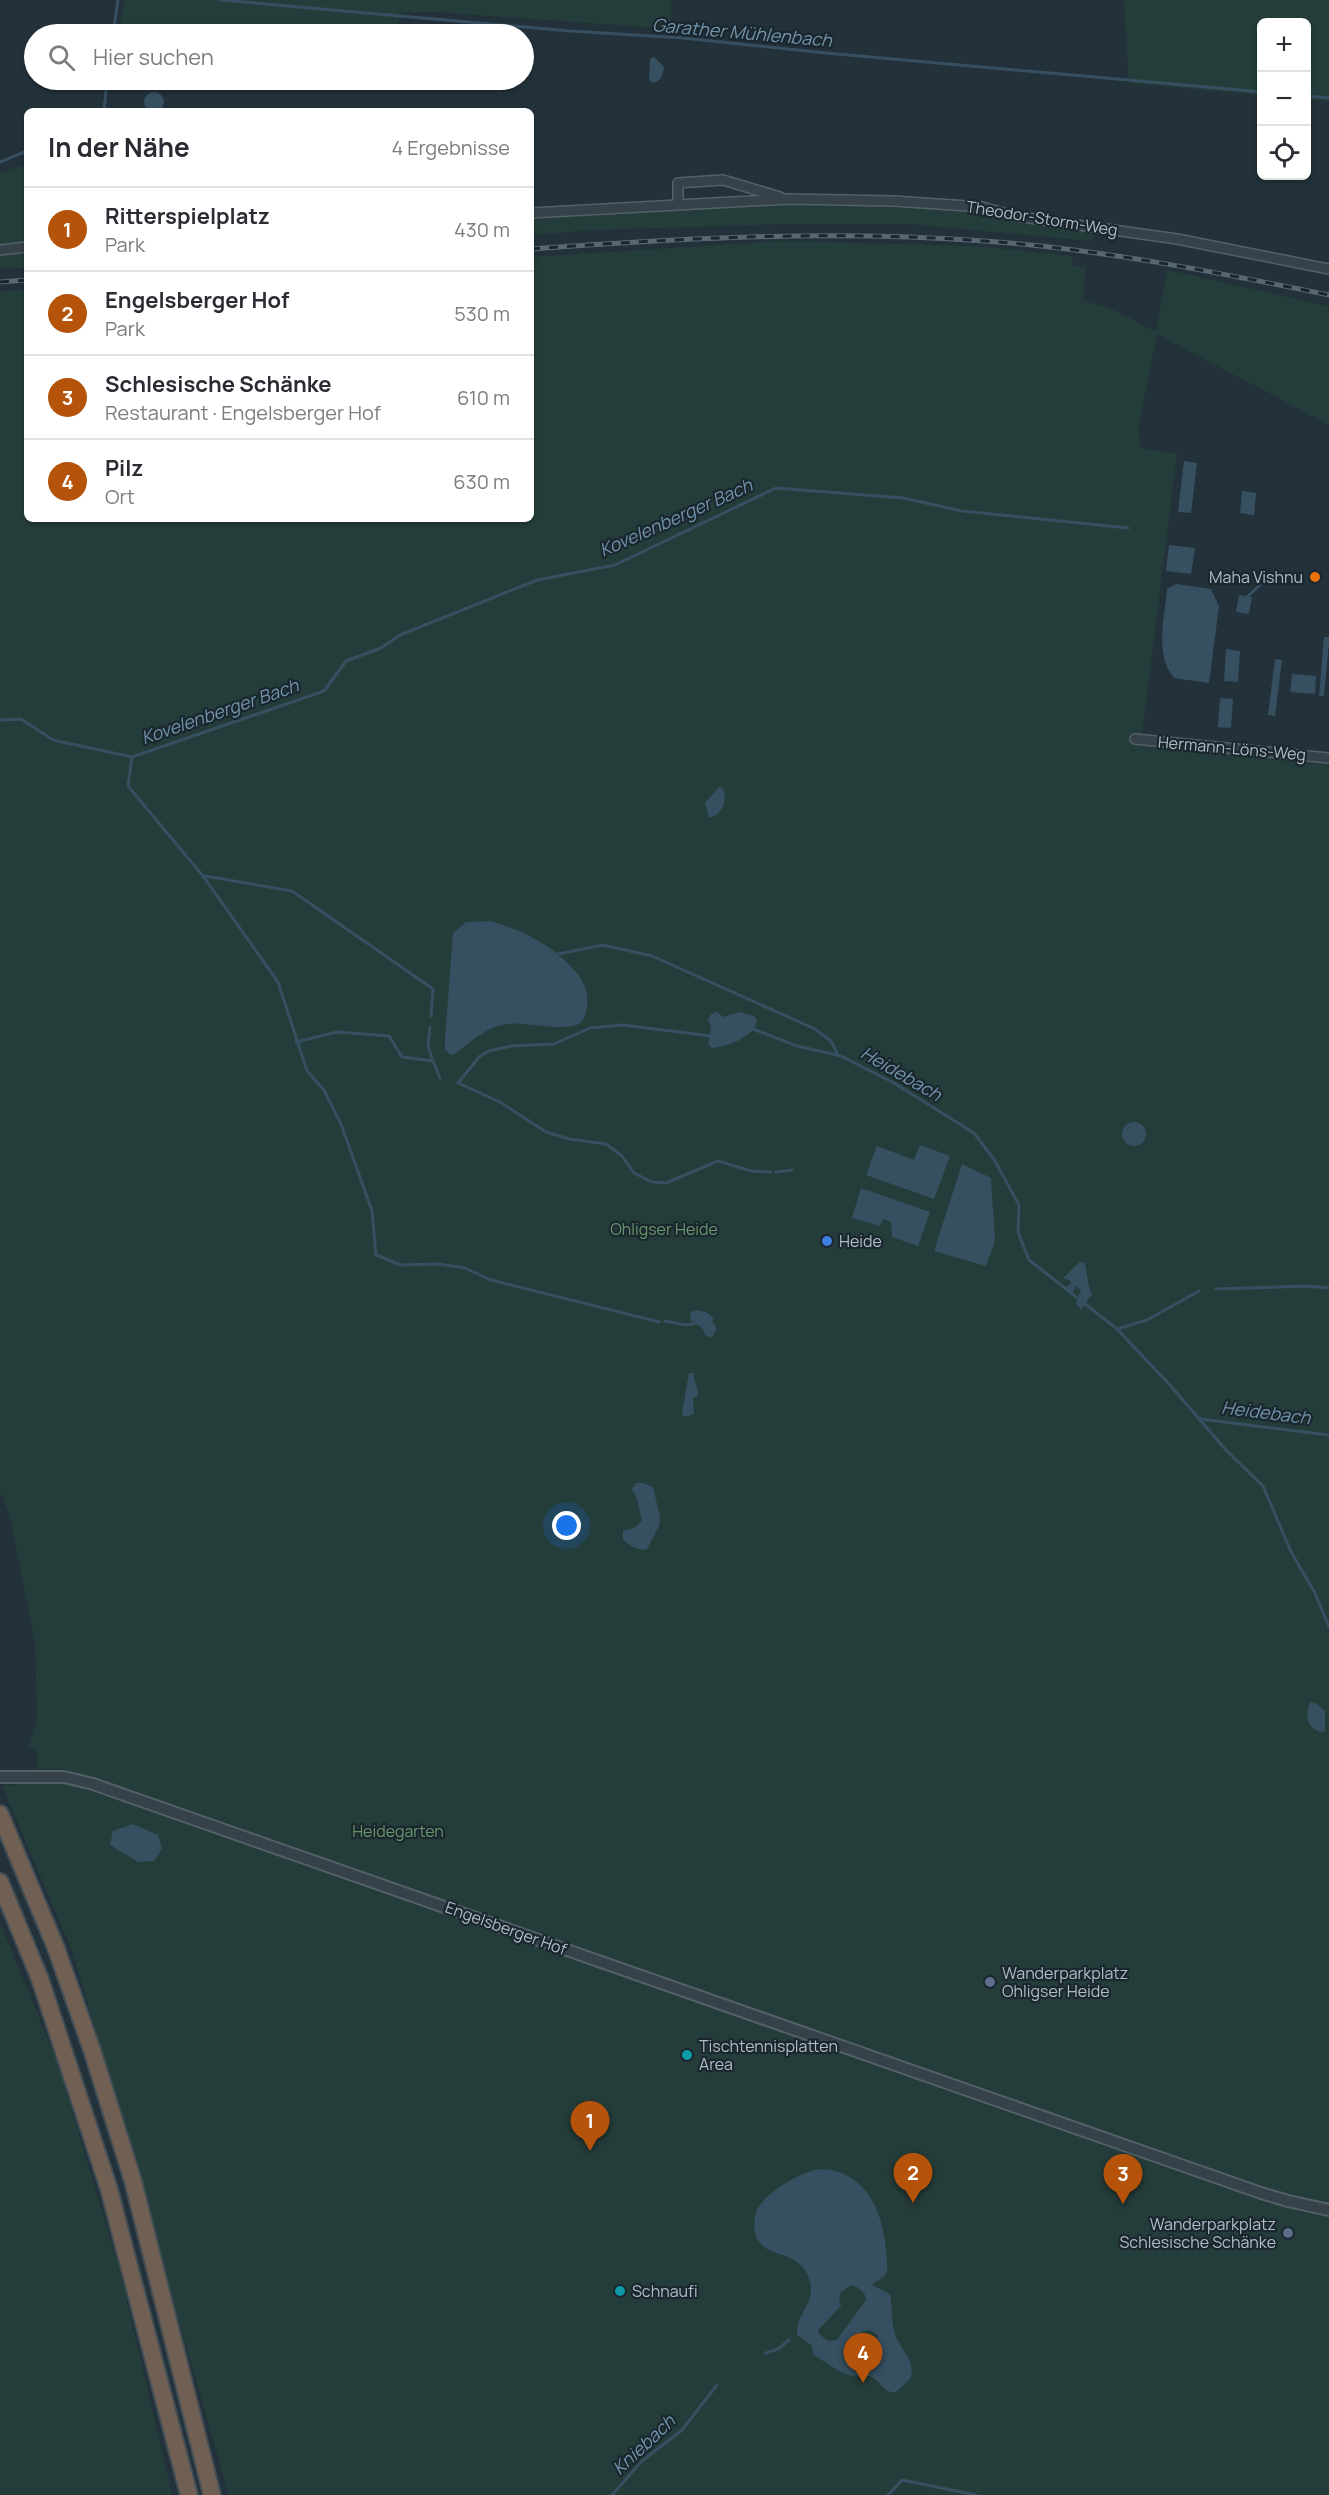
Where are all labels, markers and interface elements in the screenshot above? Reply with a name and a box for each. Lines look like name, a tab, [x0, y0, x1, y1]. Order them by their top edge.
water label: Garather Mühlenbach	[651, 12, 834, 52]
map controls	[1257, 18, 1311, 180]
button: +	[1257, 18, 1311, 72]
search box	[24, 24, 534, 90]
icon: search	[45, 41, 78, 74]
text: Hier suchen	[93, 42, 214, 72]
button: −	[1257, 72, 1311, 126]
button: locate	[1257, 126, 1311, 180]
text: In der Nähe	[48, 129, 190, 165]
text: 4 Ergebnisse	[391, 134, 510, 161]
street label: Theodor-Storm-Weg	[965, 195, 1119, 241]
text: Ritterspielplatz	[105, 201, 270, 231]
text: 1	[63, 216, 72, 243]
text: 430 m	[454, 216, 510, 243]
text: Park	[105, 231, 145, 258]
text: Engelsberger Hof	[105, 285, 289, 315]
text: 2	[62, 300, 73, 327]
text: 530 m	[454, 300, 510, 327]
text: Park	[105, 315, 145, 342]
text: Schlesische Schänke	[105, 369, 332, 399]
text: 3	[62, 384, 73, 411]
text: 610 m	[457, 384, 510, 411]
text: Restaurant · Engelsberger Hof	[105, 399, 381, 426]
text: Pilz	[105, 453, 143, 483]
text: 4	[61, 468, 74, 495]
text: 630 m	[453, 468, 510, 495]
water label: Kovelenberger Bach	[595, 472, 757, 562]
text: Ort	[105, 483, 135, 510]
place label: Maha Vishnu	[1209, 566, 1303, 588]
marker: Maha Vishnu	[1308, 570, 1322, 584]
water label: Kovelenberger Bach	[138, 672, 303, 749]
street label: Hermann-Löns-Weg	[1157, 731, 1307, 765]
water label: Heidebach	[857, 1040, 947, 1107]
park label: Ohligser Heide	[610, 1218, 718, 1240]
place label: Heide	[839, 1230, 882, 1252]
marker: Heide	[820, 1234, 834, 1248]
water label: Heidebach	[1220, 1395, 1313, 1430]
your location	[552, 1511, 581, 1540]
park label: Heidegarten	[352, 1820, 444, 1842]
street label: Engelsberger Hof	[442, 1896, 570, 1960]
place label: Wanderparkplatz Ohligser Heide	[1002, 1962, 1128, 2002]
marker: Wanderparkplatz Ohligser Heide	[983, 1975, 997, 1989]
place label: Tischtennisplatten Area	[699, 2035, 838, 2075]
marker: Tischtennisplatten Area	[680, 2048, 694, 2062]
pin: 1	[570, 2102, 610, 2151]
pin: 2	[894, 2154, 932, 2203]
pin: 3	[1104, 2154, 1142, 2204]
place label: Wanderparkplatz Schlesische Schänke	[1119, 2213, 1276, 2253]
marker: Wanderparkplatz Schlesische Schänke	[1281, 2226, 1295, 2240]
place label: Schnaufi	[632, 2280, 698, 2302]
marker: Schnaufi	[613, 2284, 627, 2298]
pin: 4	[844, 2334, 882, 2383]
water label: Kniebach	[607, 2408, 681, 2479]

